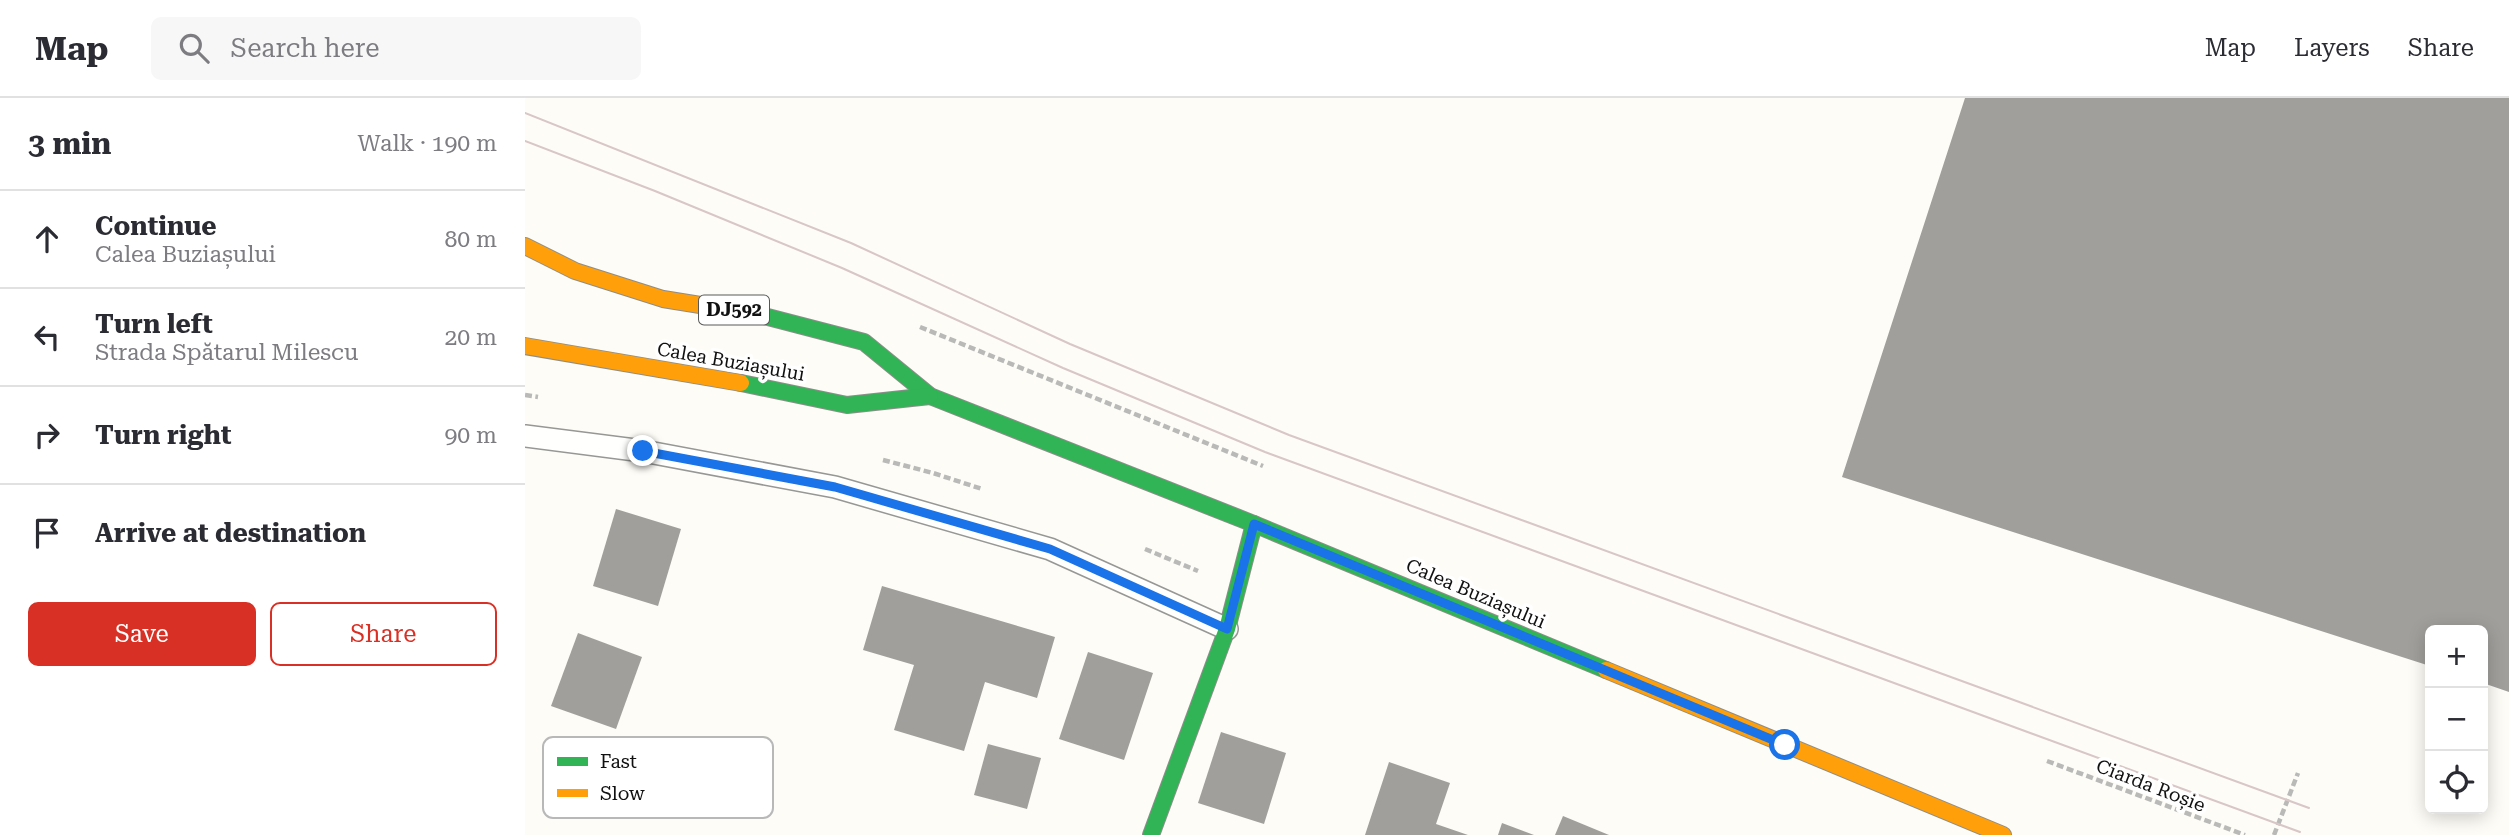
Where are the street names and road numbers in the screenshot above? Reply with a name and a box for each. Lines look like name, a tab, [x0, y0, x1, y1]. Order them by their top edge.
road number: DJ592	[699, 295, 769, 324]
street label: Calea Buziașului	[655, 337, 807, 388]
street label: Calea Buziașului	[1402, 554, 1549, 635]
street label: Ciarda Roșie	[2092, 754, 2209, 819]

